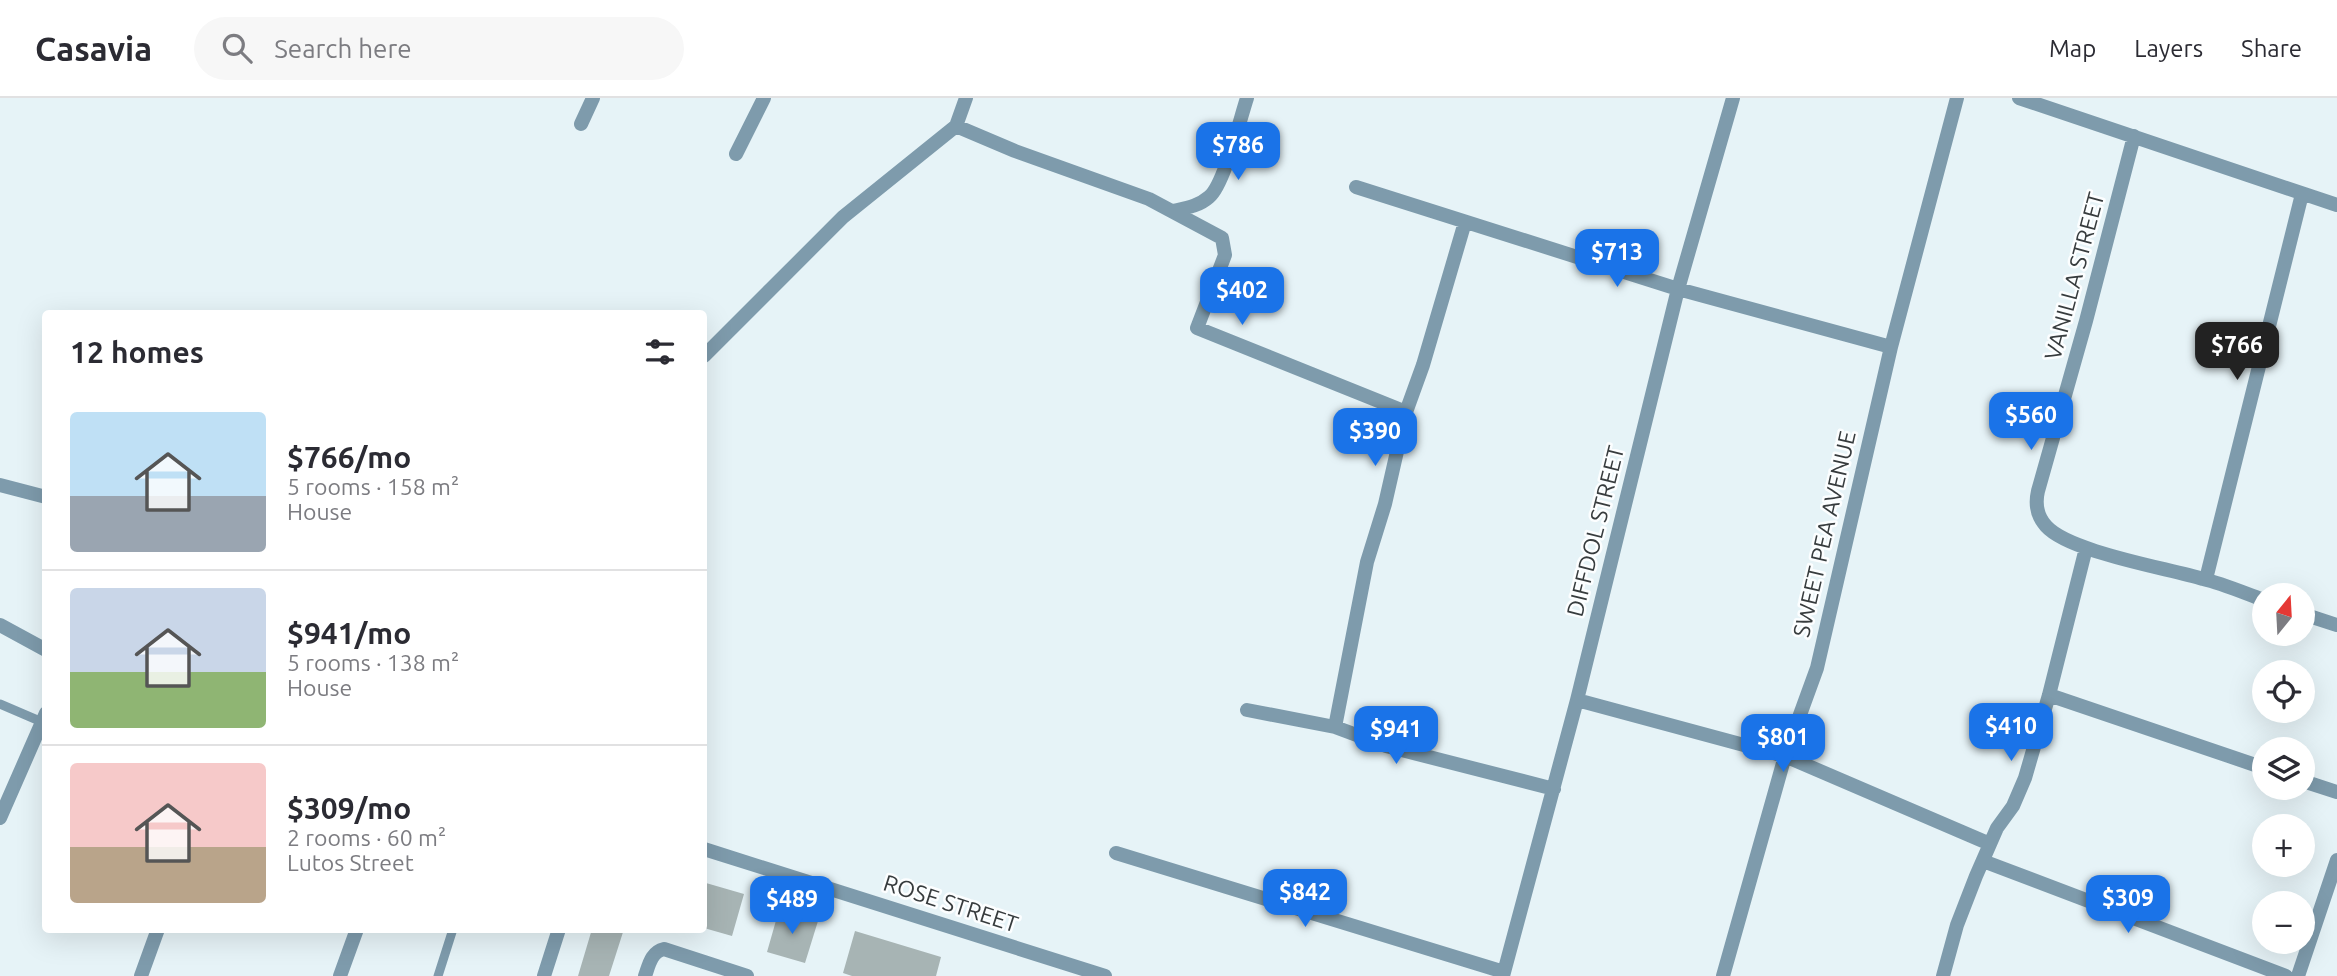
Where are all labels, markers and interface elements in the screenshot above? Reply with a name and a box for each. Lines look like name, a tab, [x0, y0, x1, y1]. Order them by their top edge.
search box	[194, 17, 684, 80]
icon: search	[218, 29, 256, 67]
text: Casavia	[35, 30, 152, 67]
text: Search here	[274, 34, 412, 63]
text: Map	[2049, 35, 2096, 62]
text: Layers	[2134, 35, 2203, 62]
text: Share	[2241, 35, 2302, 62]
pin: $786	[1197, 122, 1279, 182]
text: $786	[1212, 132, 1264, 157]
street label: VANILLA STREET	[2040, 189, 2108, 363]
pin: $713	[1576, 230, 1658, 289]
text: $713	[1591, 239, 1643, 264]
pin: $402	[1201, 268, 1283, 327]
text: $402	[1216, 277, 1268, 302]
pin: $766	[2196, 322, 2278, 382]
text: $766	[2211, 332, 2263, 357]
icon: filters	[641, 333, 679, 371]
text: 12 homes	[70, 335, 204, 369]
pin: $560	[1990, 392, 2072, 452]
text: $560	[2005, 402, 2057, 427]
pin: $390	[1334, 408, 1416, 468]
text: $390	[1349, 418, 1401, 443]
street label: SWEET PEA AVENUE	[1788, 429, 1860, 639]
icon: home	[126, 440, 210, 524]
text: $766/mo	[287, 440, 411, 474]
street label: DIFFDOL STREET	[1562, 443, 1628, 619]
text: 5 rooms · 158 m²	[287, 474, 459, 499]
text: House	[287, 499, 352, 524]
north arrow	[2252, 583, 2315, 646]
map controls	[2252, 583, 2315, 954]
icon: home	[126, 616, 210, 700]
text: $941/mo	[287, 616, 411, 650]
text: 5 rooms · 138 m²	[287, 650, 459, 675]
button: locate	[2252, 660, 2315, 723]
text: House	[287, 675, 352, 700]
pin: $410	[1970, 704, 2052, 763]
pin: $941	[1355, 706, 1437, 766]
text: $410	[1985, 713, 2037, 738]
pin: $801	[1742, 714, 1824, 774]
text: $941	[1370, 716, 1422, 741]
text: $801	[1757, 724, 1809, 749]
button: layers	[2252, 737, 2315, 800]
icon: home	[126, 791, 210, 875]
text: $309/mo	[287, 791, 411, 825]
button: +	[2252, 814, 2315, 877]
text: 2 rooms · 60 m²	[287, 825, 446, 850]
text: Lutos Street	[287, 850, 414, 875]
street label: ROSE STREET	[881, 869, 1022, 937]
pin: $842	[1264, 870, 1346, 929]
pin: $489	[751, 876, 833, 936]
pin: $309	[2087, 876, 2169, 935]
text: $842	[1279, 879, 1331, 904]
text: $309	[2102, 885, 2154, 910]
text: $489	[766, 886, 818, 911]
button: −	[2252, 891, 2315, 954]

